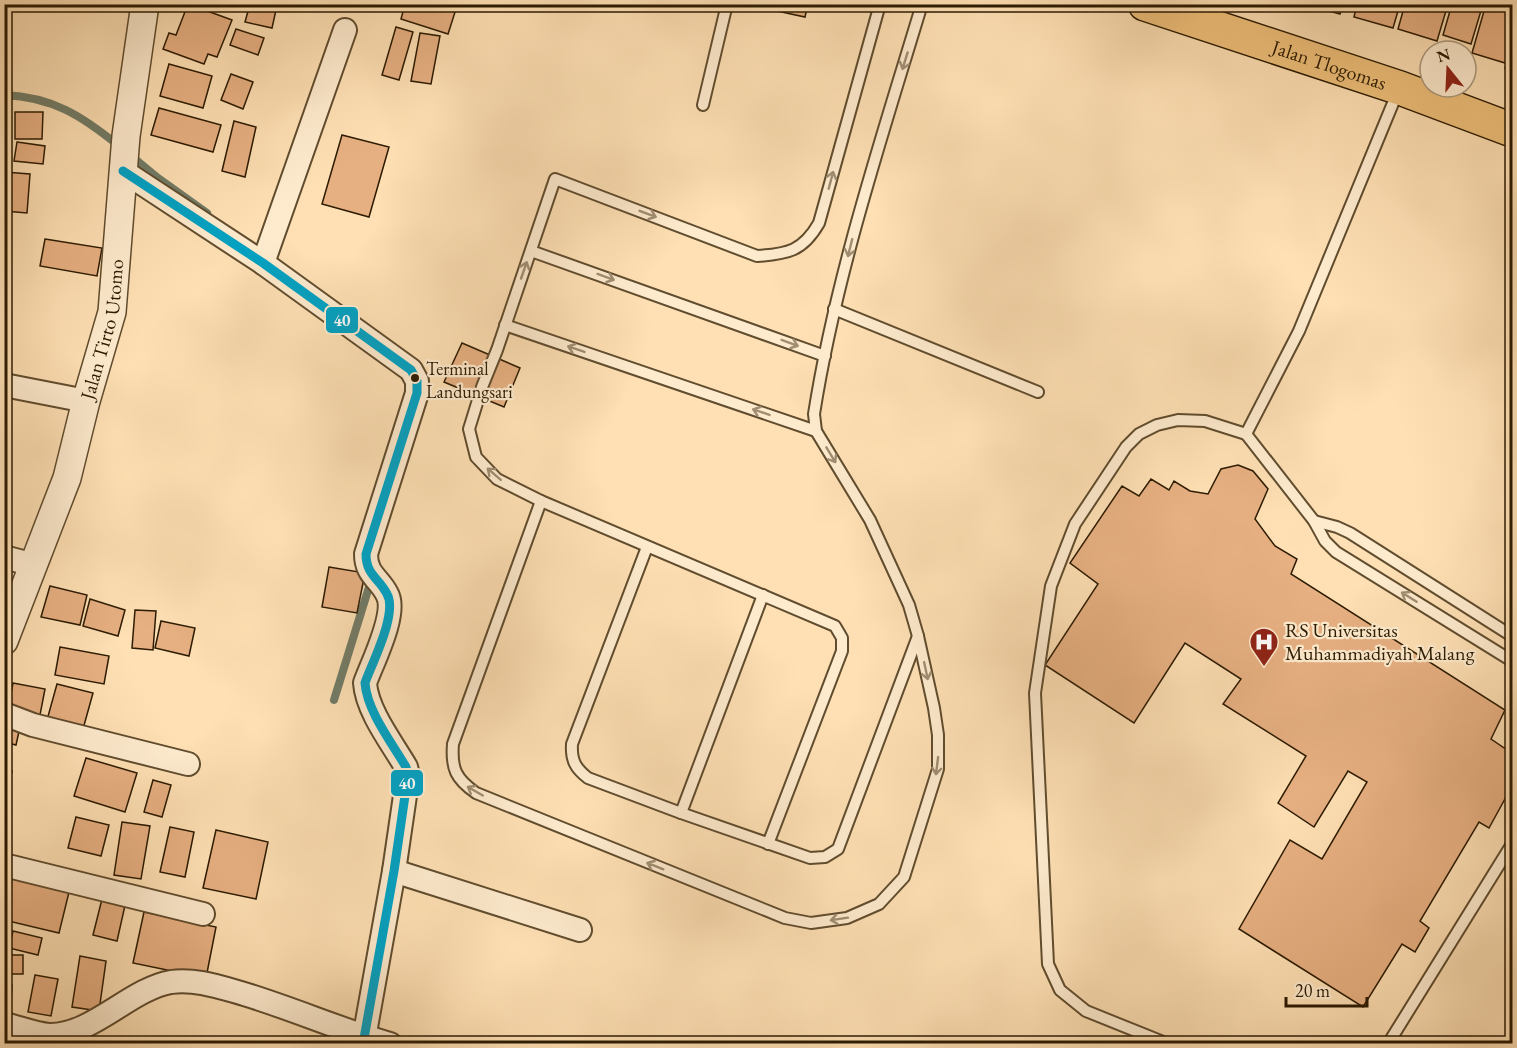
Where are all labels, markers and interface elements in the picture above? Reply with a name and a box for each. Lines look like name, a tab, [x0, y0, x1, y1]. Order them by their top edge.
street label: Jalan Tlogomas	[1267, 33, 1390, 96]
north arrow	[1418, 39, 1478, 99]
text: N	[1434, 43, 1453, 67]
one-way arrow	[899, 51, 910, 70]
one-way arrow	[826, 171, 838, 190]
one-way arrow	[638, 210, 657, 221]
one-way arrow	[843, 238, 855, 257]
street label: Jalan Tirto Utomo	[74, 258, 129, 405]
one-way arrow	[520, 261, 531, 280]
one-way arrow	[596, 273, 615, 284]
line badge: 40	[325, 306, 359, 334]
text: 40	[334, 310, 351, 331]
one-way arrow	[780, 338, 798, 349]
one-way arrow	[567, 343, 586, 354]
place label: Terminal Landungsari	[426, 357, 513, 403]
marker: Terminal Landungsari	[409, 372, 421, 384]
one-way arrow	[752, 406, 771, 417]
one-way arrow	[825, 446, 837, 463]
one-way arrow	[487, 467, 502, 481]
one-way arrow	[1401, 591, 1418, 603]
place label: RS Universitas Muhammadiyah Malang	[1285, 617, 1475, 666]
hospital icon: RS Universitas Muhammadiyah Malang	[1248, 626, 1280, 668]
one-way arrow	[921, 661, 932, 680]
one-way arrow	[931, 756, 942, 776]
line badge: 40	[390, 769, 424, 797]
text: 40	[399, 773, 416, 794]
one-way arrow	[467, 785, 484, 797]
one-way arrow	[647, 860, 665, 871]
one-way arrow	[830, 913, 850, 924]
scale bar	[1286, 970, 1367, 1008]
text: 20 m	[1295, 979, 1330, 1002]

